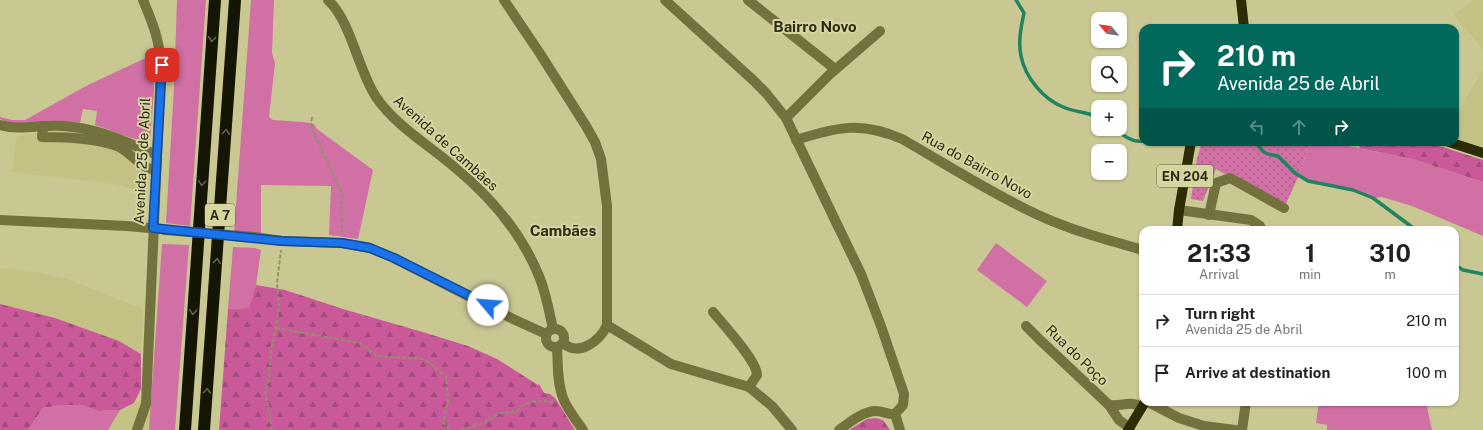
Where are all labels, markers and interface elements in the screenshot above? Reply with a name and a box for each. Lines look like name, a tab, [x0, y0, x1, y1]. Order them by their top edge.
north arrow	[1091, 12, 1127, 48]
map controls	[1091, 12, 1127, 180]
district label: Bairro Novo	[773, 18, 857, 35]
one-way arrow	[208, 36, 217, 42]
text: 210 m	[1217, 39, 1296, 72]
icon: right	[1151, 40, 1203, 92]
pin	[145, 48, 179, 82]
icon: arrive	[151, 54, 173, 76]
button: search	[1091, 56, 1127, 92]
text: Avenida 25 de Abril	[1217, 73, 1380, 94]
street label: Avenida de Cambães	[391, 92, 501, 194]
street label: Avenida 25 de Abril	[131, 97, 153, 225]
button: +	[1091, 100, 1127, 136]
icon: left	[1246, 116, 1268, 138]
icon: ahead	[1288, 116, 1310, 138]
icon: right	[1330, 116, 1352, 138]
street label: Rua do Bairro Novo	[919, 128, 1035, 202]
one-way arrow	[221, 129, 230, 135]
button: −	[1091, 144, 1127, 180]
road number: EN 204	[1157, 165, 1213, 187]
one-way arrow	[198, 180, 207, 186]
road number: A 7	[205, 204, 235, 226]
district label: Cambães	[530, 222, 596, 239]
text: 21:33	[1187, 239, 1251, 267]
text: 1	[1305, 239, 1315, 267]
text: 310	[1369, 239, 1411, 267]
one-way arrow	[212, 258, 221, 264]
text: Arrival	[1199, 267, 1239, 282]
text: min	[1299, 267, 1321, 282]
text: m	[1384, 267, 1396, 282]
position arrow	[467, 284, 509, 326]
text: Turn right	[1185, 305, 1255, 322]
one-way arrow	[189, 309, 198, 315]
icon: right	[1151, 310, 1173, 332]
text: 210 m	[1406, 312, 1447, 329]
street label: Rua do Poço	[1043, 321, 1111, 389]
text: Avenida 25 de Abril	[1185, 322, 1303, 337]
icon: arrive	[1151, 362, 1173, 384]
text: Arrive at destination	[1185, 364, 1330, 381]
text: 100 m	[1406, 364, 1447, 381]
one-way arrow	[203, 388, 212, 394]

